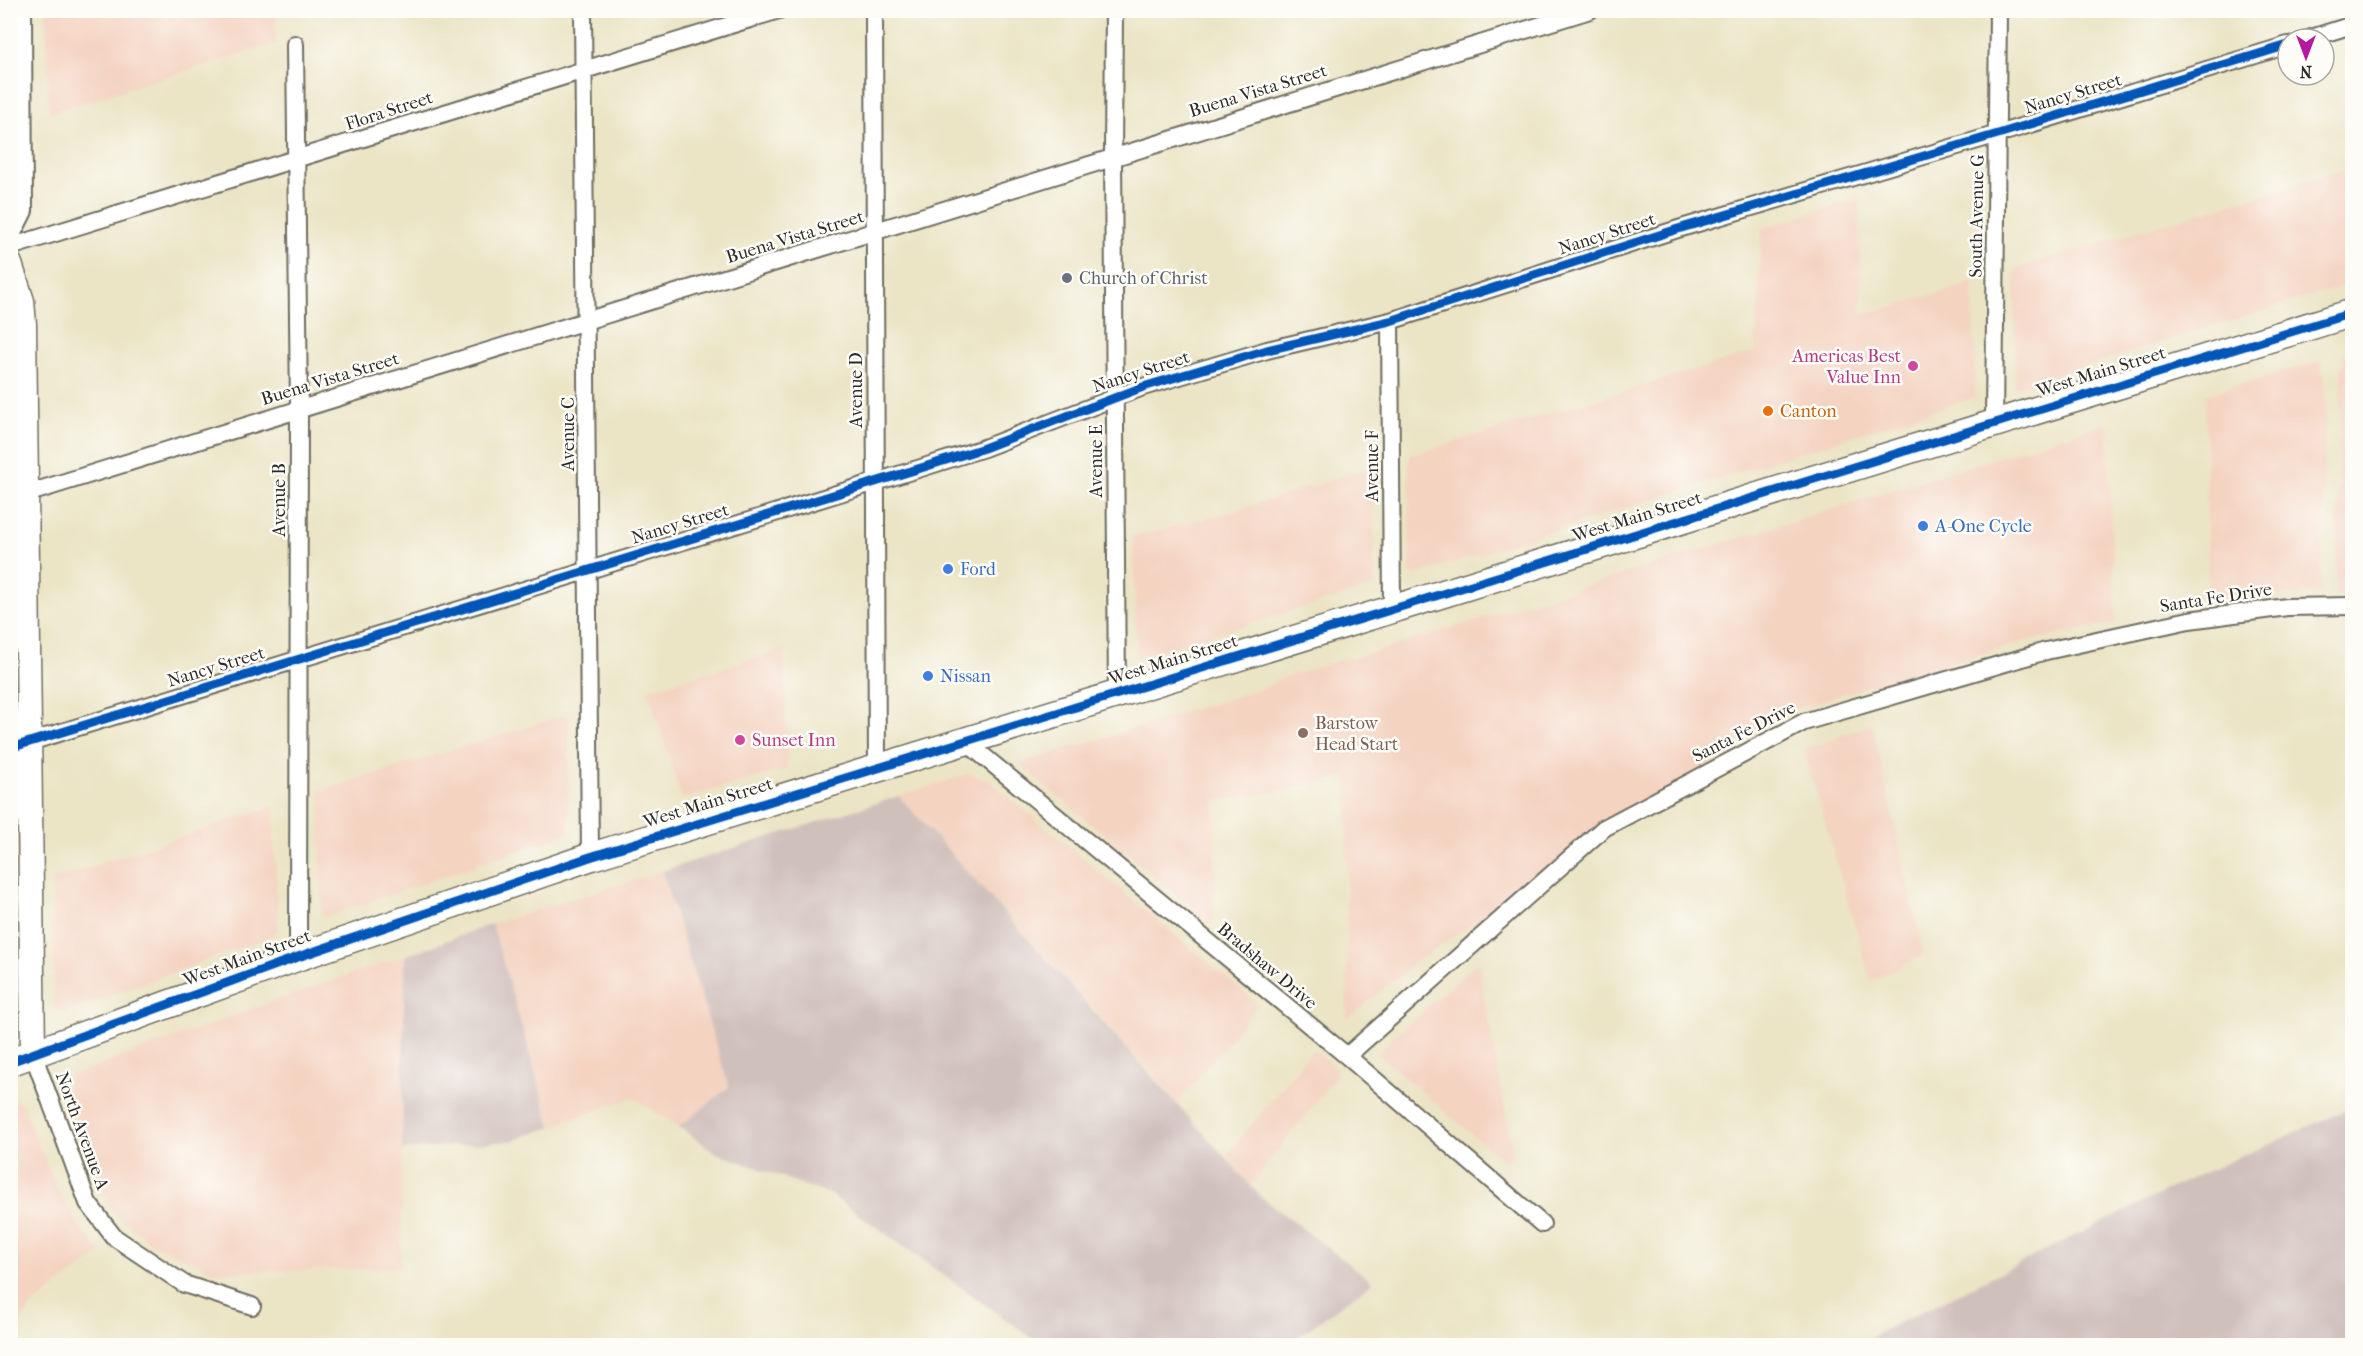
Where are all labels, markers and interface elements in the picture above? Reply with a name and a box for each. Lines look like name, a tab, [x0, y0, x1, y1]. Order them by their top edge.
north arrow	[2276, 27, 2336, 87]
street label: Buena Vista Street	[1187, 60, 1330, 122]
text: N	[2299, 62, 2312, 81]
street label: Nancy Street	[2022, 69, 2125, 119]
street label: Flora Street	[342, 87, 436, 135]
street label: South Avenue G	[1965, 154, 1989, 278]
street label: Buena Vista Street	[724, 206, 867, 268]
street label: Nancy Street	[1556, 208, 1659, 260]
place label: Church of Christ	[1079, 268, 1208, 289]
marker: Church of Christ	[1060, 271, 1074, 285]
street label: West Main Street	[2033, 342, 2169, 402]
street label: Nancy Street	[1090, 346, 1193, 398]
place label: Americas Best Value Inn	[1791, 346, 1902, 388]
street label: Buena Vista Street	[259, 348, 402, 410]
street label: Avenue D	[846, 352, 867, 429]
marker: Americas Best Value Inn	[1906, 359, 1920, 373]
street label: Avenue C	[558, 397, 579, 472]
place label: Canton	[1780, 401, 1837, 422]
marker: Canton	[1761, 404, 1775, 418]
street label: Avenue E	[1086, 425, 1107, 498]
street label: Avenue F	[1362, 430, 1383, 503]
street label: Avenue B	[269, 463, 290, 538]
street label: West Main Street	[1569, 487, 1705, 547]
street label: Nancy Street	[629, 499, 732, 549]
place label: A-One Cycle	[1934, 516, 2032, 537]
marker: A-One Cycle	[1916, 519, 1930, 533]
place label: Ford	[960, 559, 996, 580]
marker: Ford	[941, 562, 955, 576]
street label: Santa Fe Drive	[2159, 579, 2273, 617]
street label: West Main Street	[1105, 630, 1241, 690]
street label: Nancy Street	[165, 642, 268, 692]
place label: Nissan	[940, 666, 991, 687]
marker: Nissan	[921, 669, 935, 683]
street label: Santa Fe Drive	[1689, 697, 1799, 767]
place label: Barstow Head Start	[1315, 713, 1399, 755]
marker: Barstow Head Start	[1296, 726, 1310, 740]
place label: Sunset Inn	[752, 730, 836, 751]
marker: Sunset Inn	[733, 733, 747, 747]
street label: West Main Street	[640, 773, 776, 833]
street label: Bradshaw Drive	[1213, 918, 1321, 1014]
street label: West Main Street	[179, 925, 314, 991]
street label: North Avenue A	[51, 1069, 113, 1193]

